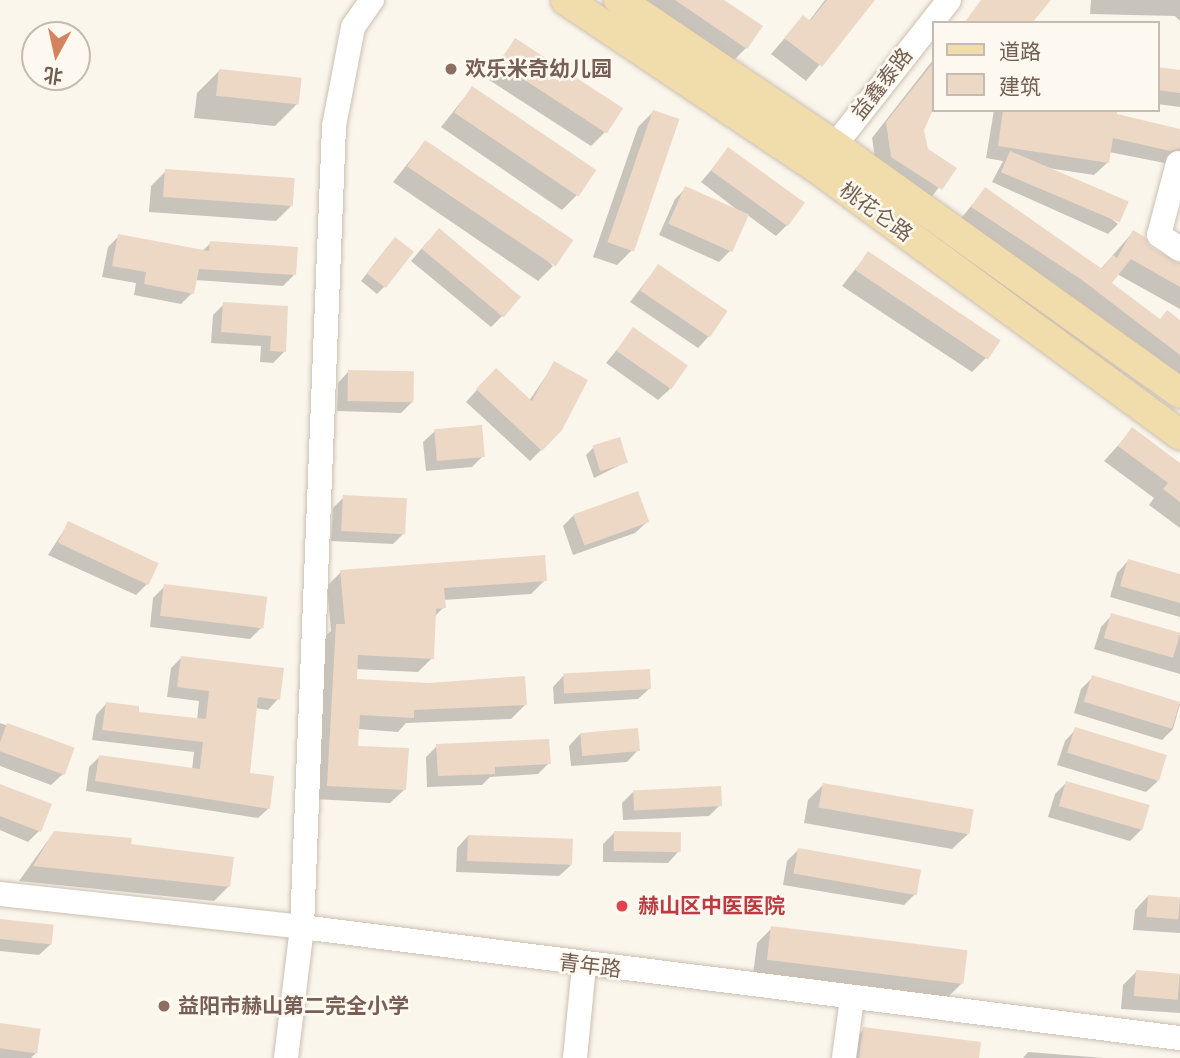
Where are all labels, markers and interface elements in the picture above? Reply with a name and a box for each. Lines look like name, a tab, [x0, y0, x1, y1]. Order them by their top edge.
north arrow	[21, 21, 91, 91]
legend	[932, 21, 1159, 112]
text: 道路	[999, 38, 1041, 65]
street label: 益鑫泰路	[846, 43, 918, 125]
place label: 欢乐米奇幼儿园	[465, 56, 612, 82]
marker: 欢乐米奇幼儿园	[443, 61, 459, 77]
text: 北	[42, 62, 64, 89]
text: 建筑	[999, 73, 1041, 100]
street label: 桃花仑路	[835, 177, 917, 247]
place label: 赫山区中医医院	[638, 893, 785, 919]
marker: 赫山区中医医院	[612, 896, 632, 916]
street label: 青年路	[557, 950, 623, 982]
place label: 益阳市赫山第二完全小学	[178, 993, 409, 1019]
marker: 益阳市赫山第二完全小学	[156, 998, 172, 1014]

